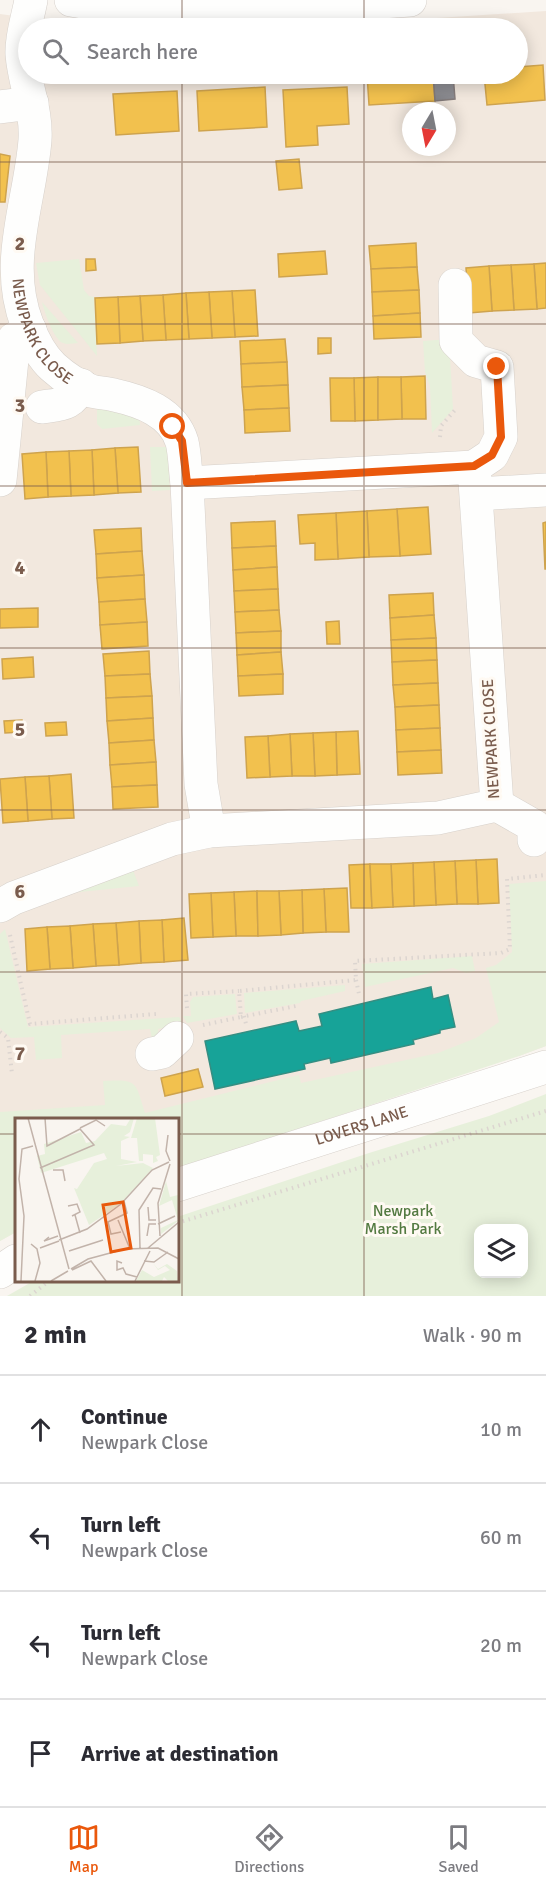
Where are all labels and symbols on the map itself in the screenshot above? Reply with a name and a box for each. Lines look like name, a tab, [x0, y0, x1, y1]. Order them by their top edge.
north arrow	[402, 102, 456, 156]
text: 2	[15, 231, 25, 256]
street label: NEWPARK CLOSE	[7, 278, 77, 389]
route end	[483, 353, 509, 379]
text: 3	[15, 393, 25, 418]
route start	[159, 413, 185, 439]
text: 4	[15, 555, 26, 580]
street label: NEWPARK CLOSE	[478, 678, 504, 800]
text: 5	[15, 717, 25, 742]
text: 6	[15, 879, 26, 904]
text: 7	[15, 1041, 26, 1066]
street label: LOVERS LANE	[313, 1102, 411, 1150]
inset map	[15, 1118, 178, 1281]
park label: Newpark Marsh Park	[365, 1201, 441, 1239]

